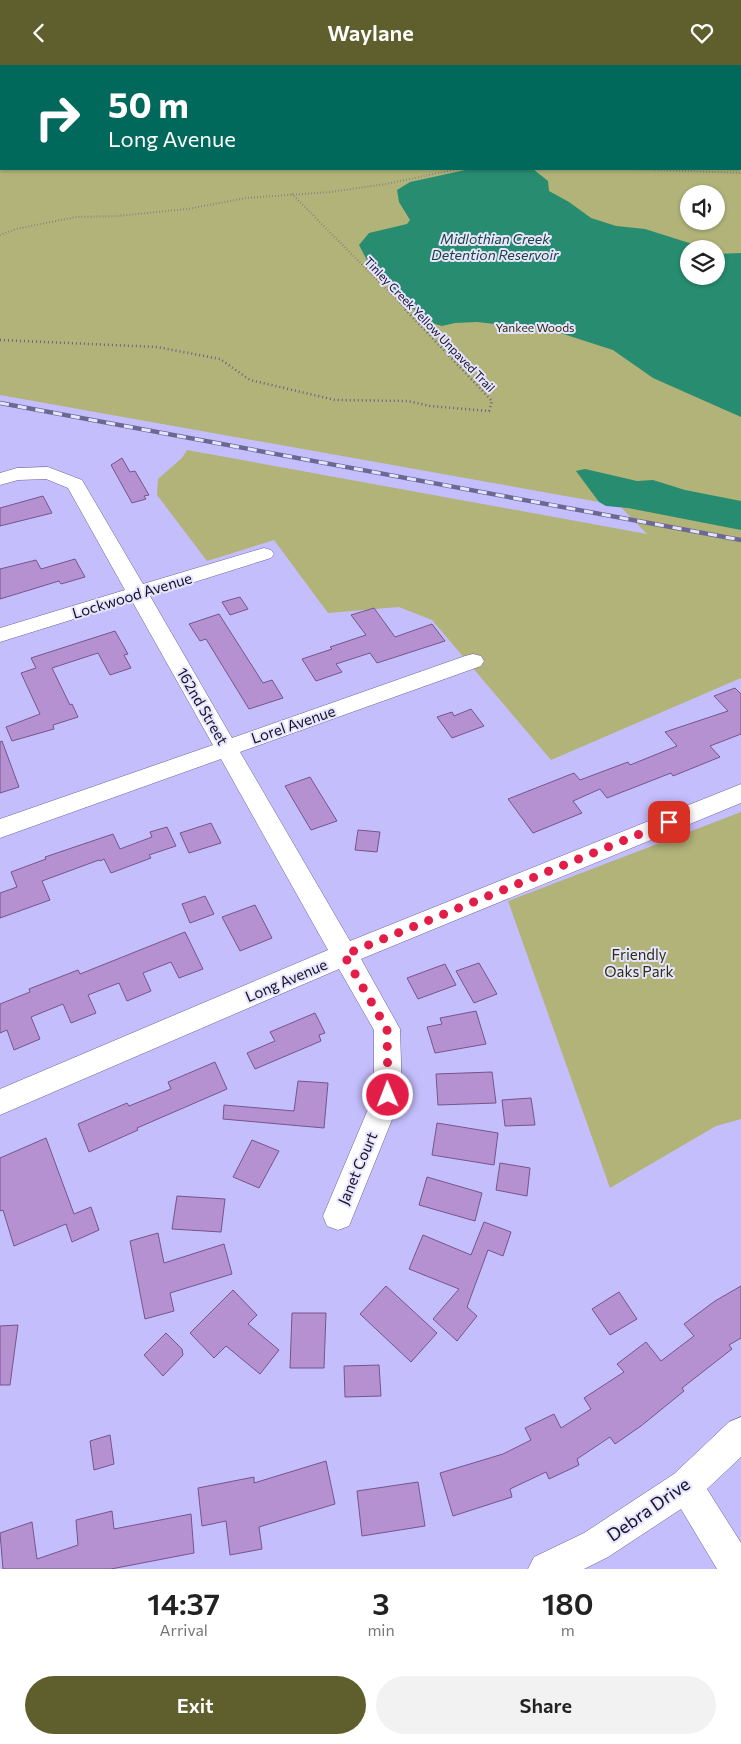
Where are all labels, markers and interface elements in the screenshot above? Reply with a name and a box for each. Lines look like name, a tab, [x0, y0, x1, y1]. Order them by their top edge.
icon: back	[25, 19, 53, 47]
text: Waylane	[327, 19, 414, 46]
icon: heart	[688, 19, 716, 47]
text: 50 m	[108, 82, 189, 125]
icon: right	[25, 85, 90, 150]
text: Long Avenue	[108, 125, 236, 152]
map controls	[680, 185, 725, 285]
button: sound	[680, 185, 725, 230]
water label: Midlothian Creek Detention Reservoir	[431, 230, 559, 263]
button: layers	[680, 240, 725, 285]
street label: Tinley Creek Yellow Unpaved Trail	[362, 254, 498, 394]
park label: Yankee Woods	[495, 320, 575, 334]
street label: Lockwood Avenue	[70, 568, 194, 622]
street label: 162nd Street	[174, 664, 232, 748]
street label: Lorel Avenue	[249, 701, 338, 747]
pin	[648, 801, 690, 843]
icon: arrive	[655, 808, 683, 836]
park label: Friendly Oaks Park	[604, 945, 674, 980]
street label: Long Avenue	[242, 955, 330, 1005]
position arrow	[361, 1068, 413, 1120]
street label: Janet Court	[334, 1129, 380, 1207]
street label: Debra Drive	[602, 1472, 694, 1546]
text: 14:37	[147, 1584, 220, 1621]
text: 3	[372, 1584, 390, 1621]
text: 180	[542, 1584, 594, 1621]
text: Arrival	[159, 1620, 208, 1639]
text: min	[367, 1620, 395, 1639]
text: m	[561, 1620, 575, 1639]
button: Exit	[25, 1676, 366, 1734]
button: Share	[376, 1676, 716, 1734]

